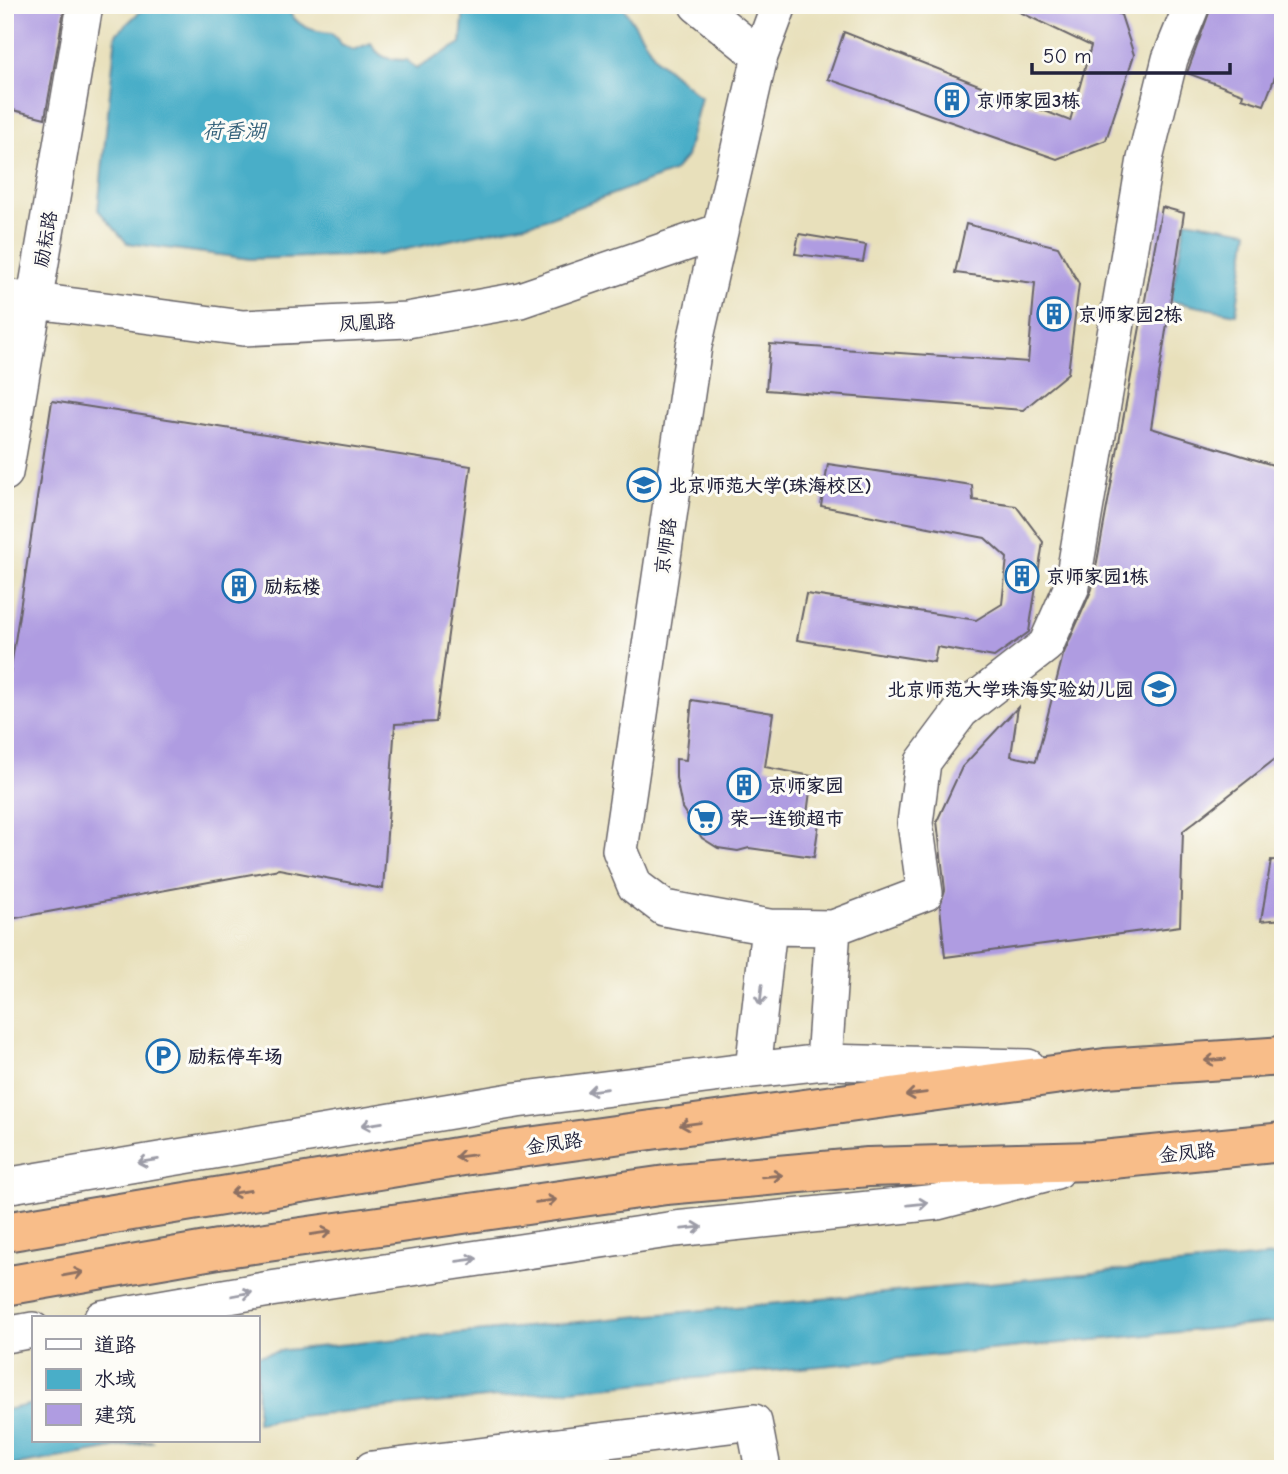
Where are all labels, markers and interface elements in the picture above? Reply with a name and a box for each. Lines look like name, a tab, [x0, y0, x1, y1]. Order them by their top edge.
scale bar	[1032, 32, 1230, 76]
text: 50 m	[1043, 44, 1092, 68]
building icon: 京师家园3栋	[933, 81, 971, 119]
place label: 京师家园3栋	[976, 90, 1080, 112]
water label: 荷香湖	[203, 119, 267, 143]
street label: 励耘路	[30, 209, 62, 269]
building icon: 京师家园2栋	[1035, 295, 1073, 333]
place label: 京师家园2栋	[1078, 304, 1182, 326]
street label: 凤凰路	[338, 311, 396, 335]
school or university icon: 北京师范大学(珠海校区)	[625, 466, 663, 504]
place label: 北京师范大学(珠海校区)	[668, 475, 872, 497]
street label: 京师路	[651, 516, 681, 576]
building icon: 京师家园1栋	[1003, 557, 1041, 595]
place label: 京师家园1栋	[1046, 566, 1148, 588]
building icon: 励耘楼	[220, 567, 258, 605]
place label: 励耘楼	[264, 576, 321, 598]
school or university icon: 北京师范大学珠海实验幼儿园	[1140, 670, 1178, 708]
place label: 北京师范大学珠海实验幼儿园	[887, 679, 1134, 701]
building icon: 京师家园	[725, 766, 763, 804]
place label: 京师家园	[768, 775, 844, 797]
supermarket icon: 荣一连锁超市	[686, 799, 724, 837]
place label: 荣一连锁超市	[730, 808, 844, 830]
one-way arrow	[754, 983, 767, 1006]
parking icon: 励耘停车场	[144, 1037, 182, 1075]
place label: 励耘停车场	[188, 1046, 283, 1068]
one-way arrow	[1203, 1054, 1226, 1067]
one-way arrow	[586, 1084, 609, 1097]
one-way arrow	[905, 1087, 927, 1100]
one-way arrow	[361, 1118, 384, 1131]
one-way arrow	[679, 1118, 702, 1131]
street label: 金凤路	[524, 1129, 584, 1159]
street label: 金凤路	[1158, 1139, 1217, 1167]
one-way arrow	[454, 1150, 477, 1163]
one-way arrow	[137, 1155, 160, 1168]
one-way arrow	[761, 1169, 783, 1182]
one-way arrow	[229, 1186, 252, 1199]
one-way arrow	[535, 1194, 557, 1207]
one-way arrow	[906, 1197, 929, 1210]
one-way arrow	[680, 1221, 703, 1234]
one-way arrow	[309, 1227, 332, 1240]
one-way arrow	[455, 1253, 478, 1266]
one-way arrow	[61, 1267, 83, 1280]
one-way arrow	[230, 1287, 253, 1300]
legend	[32, 1316, 259, 1442]
text: 道路	[94, 1333, 136, 1357]
text: 水域	[94, 1367, 136, 1391]
text: 建筑	[94, 1403, 136, 1427]

